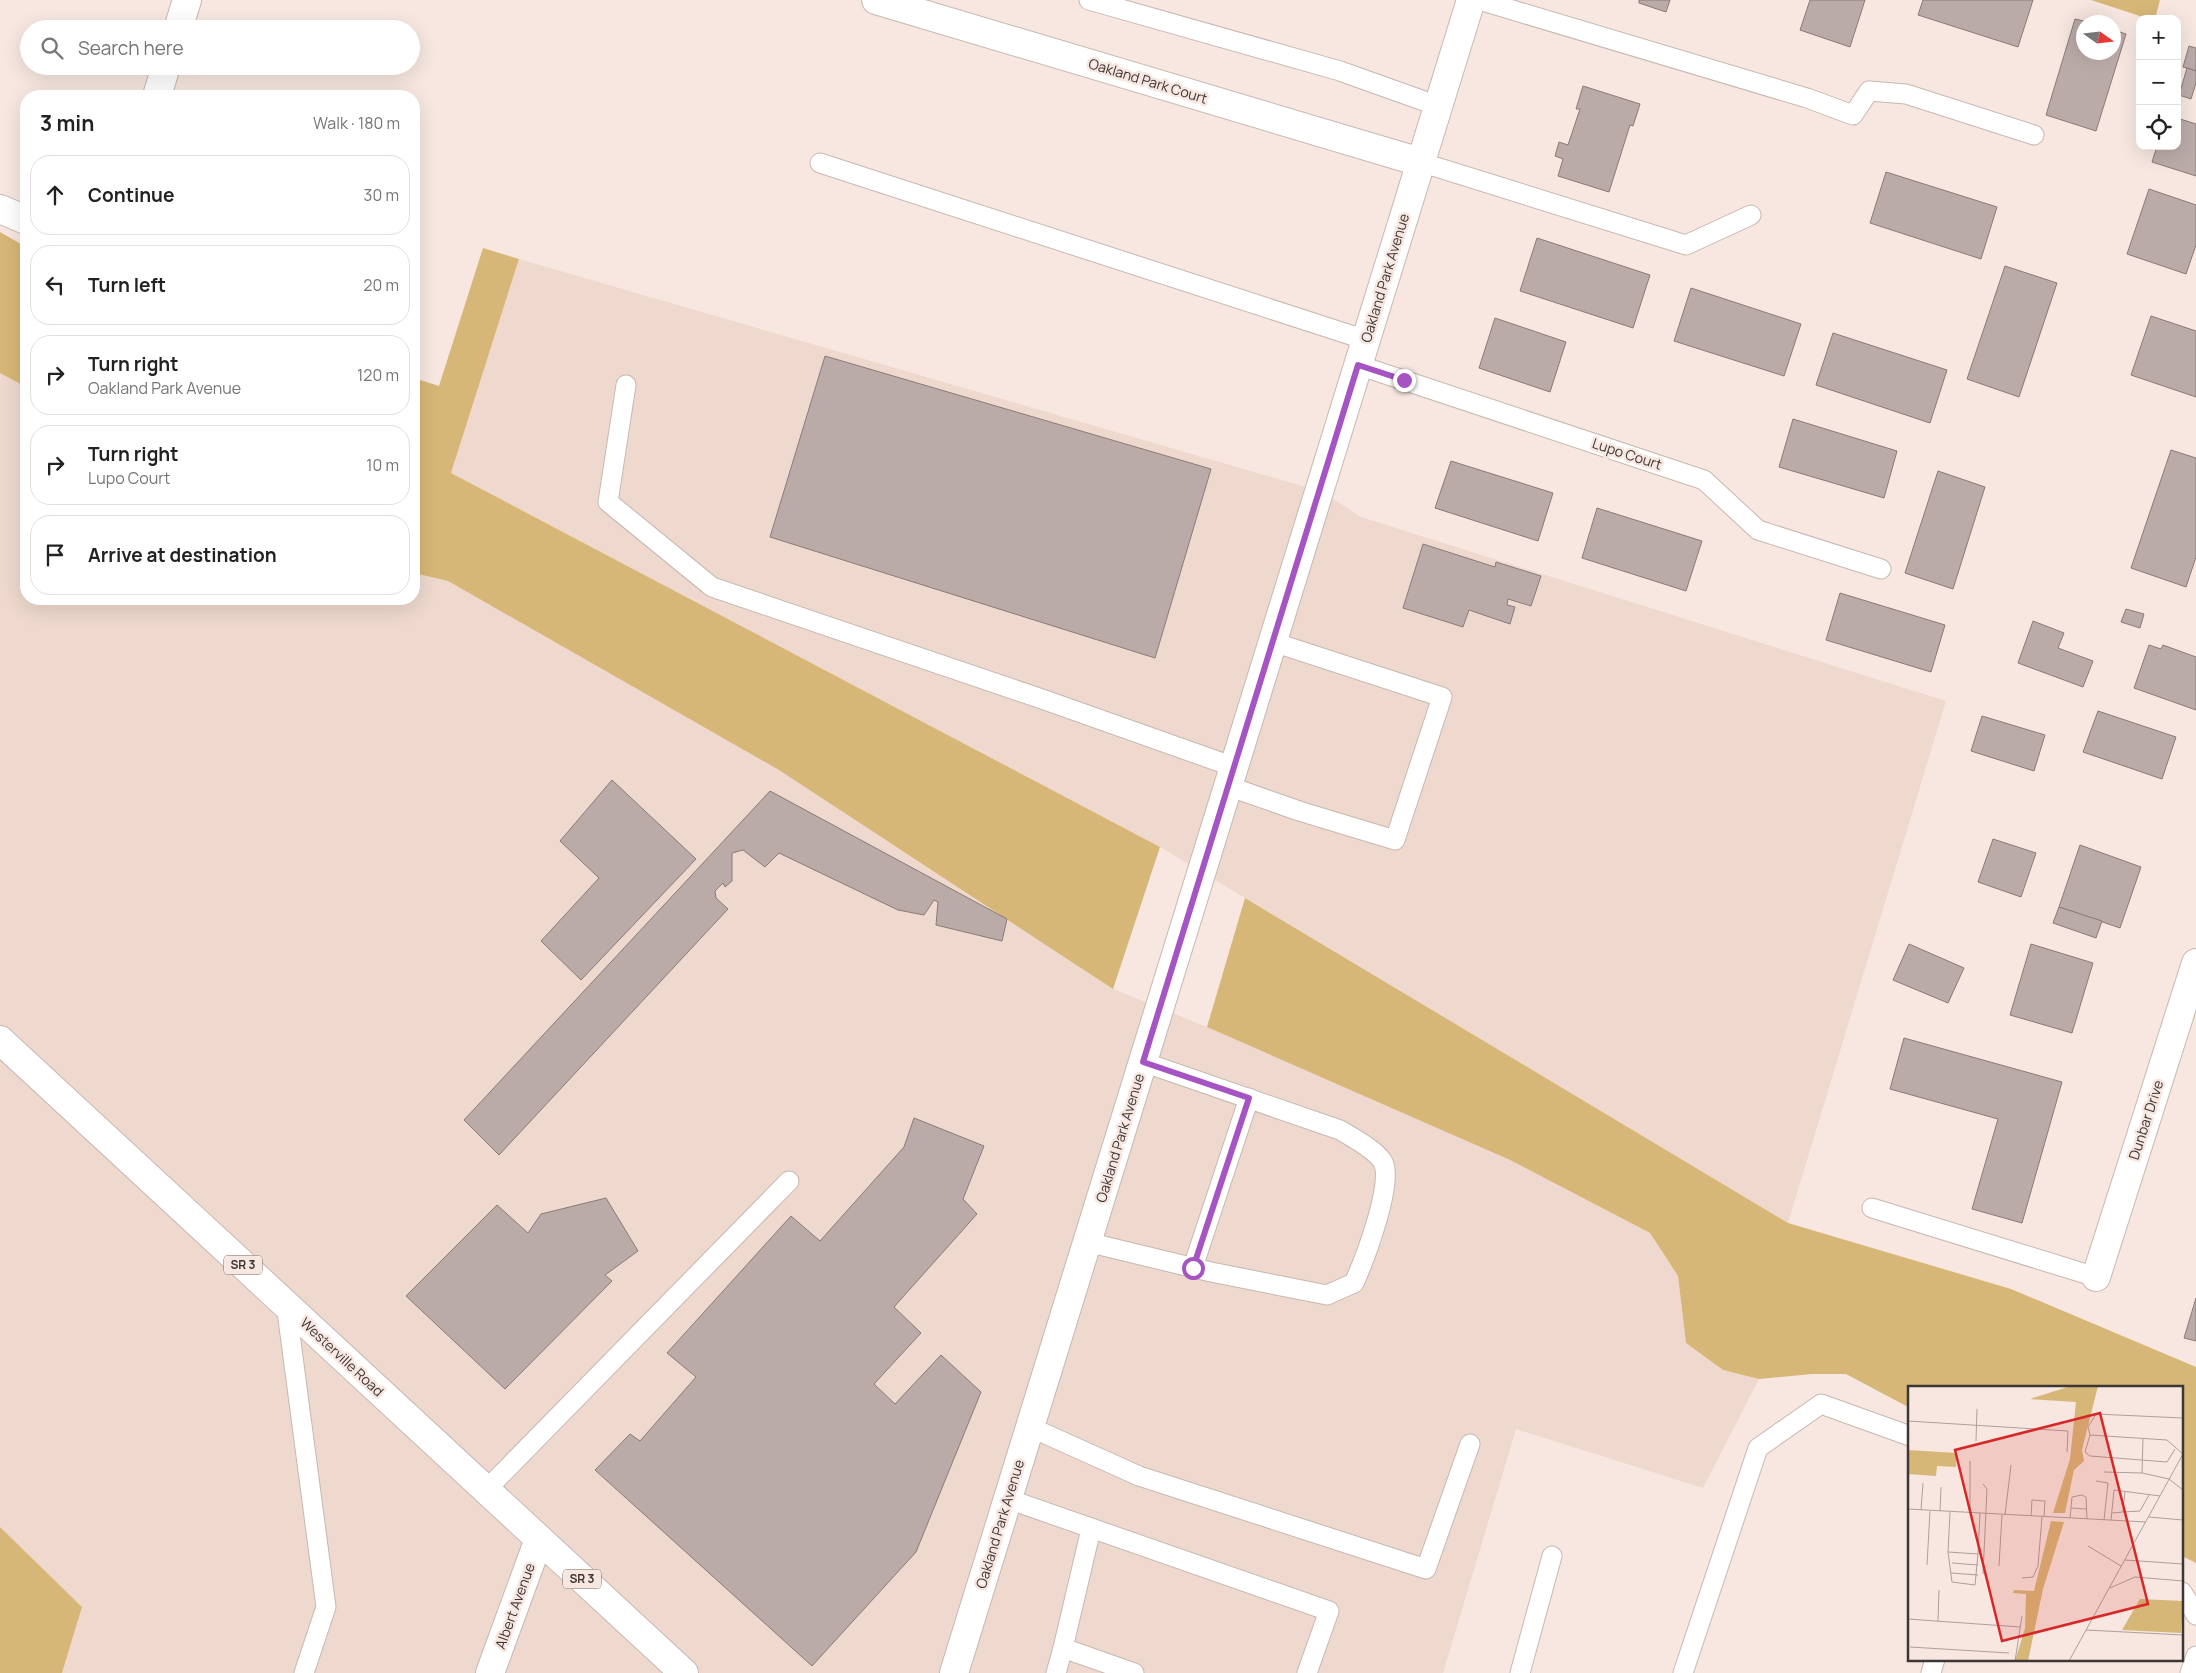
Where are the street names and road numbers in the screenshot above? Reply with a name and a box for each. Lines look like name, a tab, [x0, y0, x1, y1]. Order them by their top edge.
street label: Oakland Park Court	[1086, 53, 1210, 108]
street label: Oakland Park Avenue	[1356, 211, 1413, 345]
street label: Lupo Court	[1590, 433, 1665, 474]
street label: Oakland Park Avenue	[1091, 1071, 1148, 1205]
street label: Dunbar Drive	[2124, 1078, 2167, 1162]
road number: SR 3	[224, 1256, 262, 1274]
street label: Westerville Road	[297, 1313, 388, 1400]
street label: Oakland Park Avenue	[971, 1457, 1028, 1591]
street label: Albert Avenue	[490, 1560, 539, 1651]
road number: SR 3	[563, 1570, 601, 1588]

